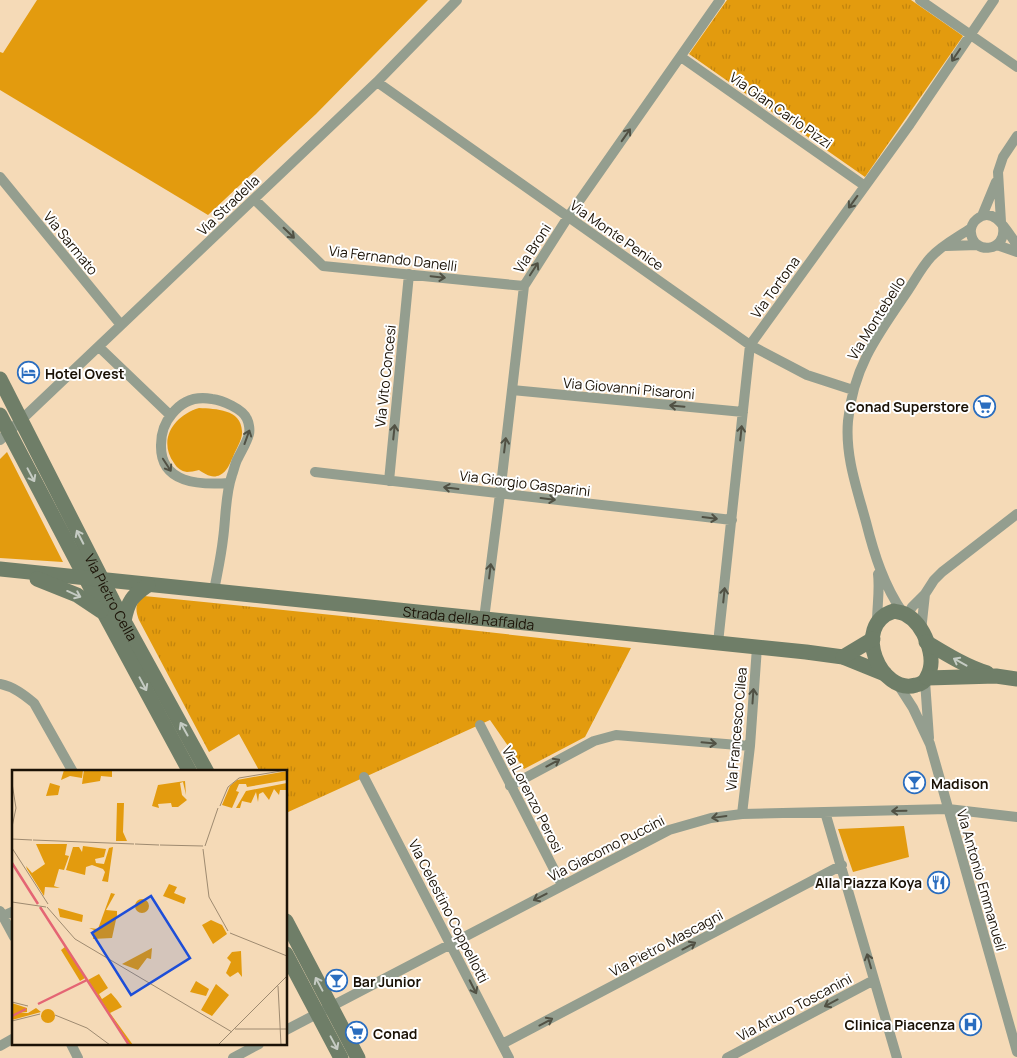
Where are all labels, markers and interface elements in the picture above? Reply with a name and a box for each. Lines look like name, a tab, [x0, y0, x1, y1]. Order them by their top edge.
one-way arrow	[951, 47, 961, 61]
street label: Via Gian Carlo Pizzi	[726, 67, 836, 153]
one-way arrow	[621, 128, 631, 142]
street label: Via Stradella	[193, 171, 263, 239]
one-way arrow	[848, 195, 858, 209]
street label: Via Monte Penice	[566, 196, 668, 274]
street label: Via Sarmato	[39, 207, 103, 279]
street label: Via Broni	[509, 220, 555, 276]
one-way arrow	[283, 227, 296, 239]
street label: Via Fernando Danelli	[328, 241, 458, 275]
street label: Via Tortona	[746, 252, 804, 322]
one-way arrow	[530, 263, 540, 277]
one-way arrow	[430, 272, 446, 282]
street label: Via Montebello	[843, 273, 909, 363]
street label: Via Vito Concesi	[370, 324, 400, 428]
hotel icon: Hotel Ovest	[17, 361, 41, 385]
place label: Hotel Ovest	[45, 364, 125, 383]
street label: Via Giovanni Pisaroni	[562, 373, 696, 403]
supermarket icon: Conad Superstore	[973, 394, 997, 418]
place label: Conad Superstore	[846, 397, 969, 416]
one-way arrow	[669, 401, 685, 411]
one-way arrow	[389, 425, 399, 441]
one-way arrow	[736, 425, 746, 441]
one-way arrow	[243, 430, 252, 445]
one-way arrow	[500, 437, 510, 453]
one-way arrow	[162, 458, 172, 472]
street label: Via Giorgio Gasparini	[458, 466, 592, 500]
one-way arrow	[27, 467, 37, 482]
one-way arrow	[444, 483, 460, 493]
one-way arrow	[540, 494, 556, 504]
one-way arrow	[701, 513, 717, 523]
one-way arrow	[75, 529, 85, 544]
street label: Via Pietro Cella	[81, 550, 143, 644]
one-way arrow	[485, 563, 495, 579]
one-way arrow	[719, 587, 729, 603]
one-way arrow	[66, 589, 81, 599]
street label: Strada della Raffalda	[402, 601, 535, 633]
one-way arrow	[953, 656, 967, 666]
street label: Via Francesco Cilea	[721, 666, 751, 792]
one-way arrow	[138, 677, 148, 692]
one-way arrow	[749, 688, 758, 704]
one-way arrow	[179, 722, 188, 737]
one-way arrow	[701, 738, 717, 748]
street label: Via Lorenzo Perosi	[498, 743, 568, 855]
one-way arrow	[545, 758, 560, 767]
inset map	[12, 770, 288, 1046]
bar icon: Madison	[903, 771, 927, 795]
place label: Madison	[931, 774, 989, 793]
one-way arrow	[891, 806, 907, 815]
street label: Via Antonio Emmanueli	[953, 807, 1011, 953]
street label: Via Giacomo Puccini	[544, 810, 668, 886]
one-way arrow	[712, 812, 728, 822]
street label: Via Celestino Coppellotti	[404, 836, 494, 986]
restaurant icon: Alla Piazza Koya	[926, 870, 950, 894]
place label: Alla Piazza Koya	[815, 873, 922, 892]
one-way arrow	[532, 892, 547, 902]
street label: Via Pietro Mascagni	[606, 905, 726, 981]
one-way arrow	[682, 941, 697, 951]
one-way arrow	[863, 953, 873, 969]
bar icon: Bar Junior	[325, 969, 349, 993]
street label: Via Arturo Toscanini	[733, 969, 855, 1045]
place label: Bar Junior	[353, 972, 421, 991]
one-way arrow	[314, 977, 323, 992]
one-way arrow	[468, 979, 478, 994]
one-way arrow	[824, 999, 839, 1008]
hospital icon: Clinica Piacenza	[959, 1012, 983, 1036]
place label: Clinica Piacenza	[844, 1015, 955, 1034]
one-way arrow	[538, 1016, 552, 1026]
supermarket icon: Conad	[345, 1021, 369, 1045]
place label: Conad	[373, 1024, 417, 1043]
one-way arrow	[330, 1035, 339, 1050]

